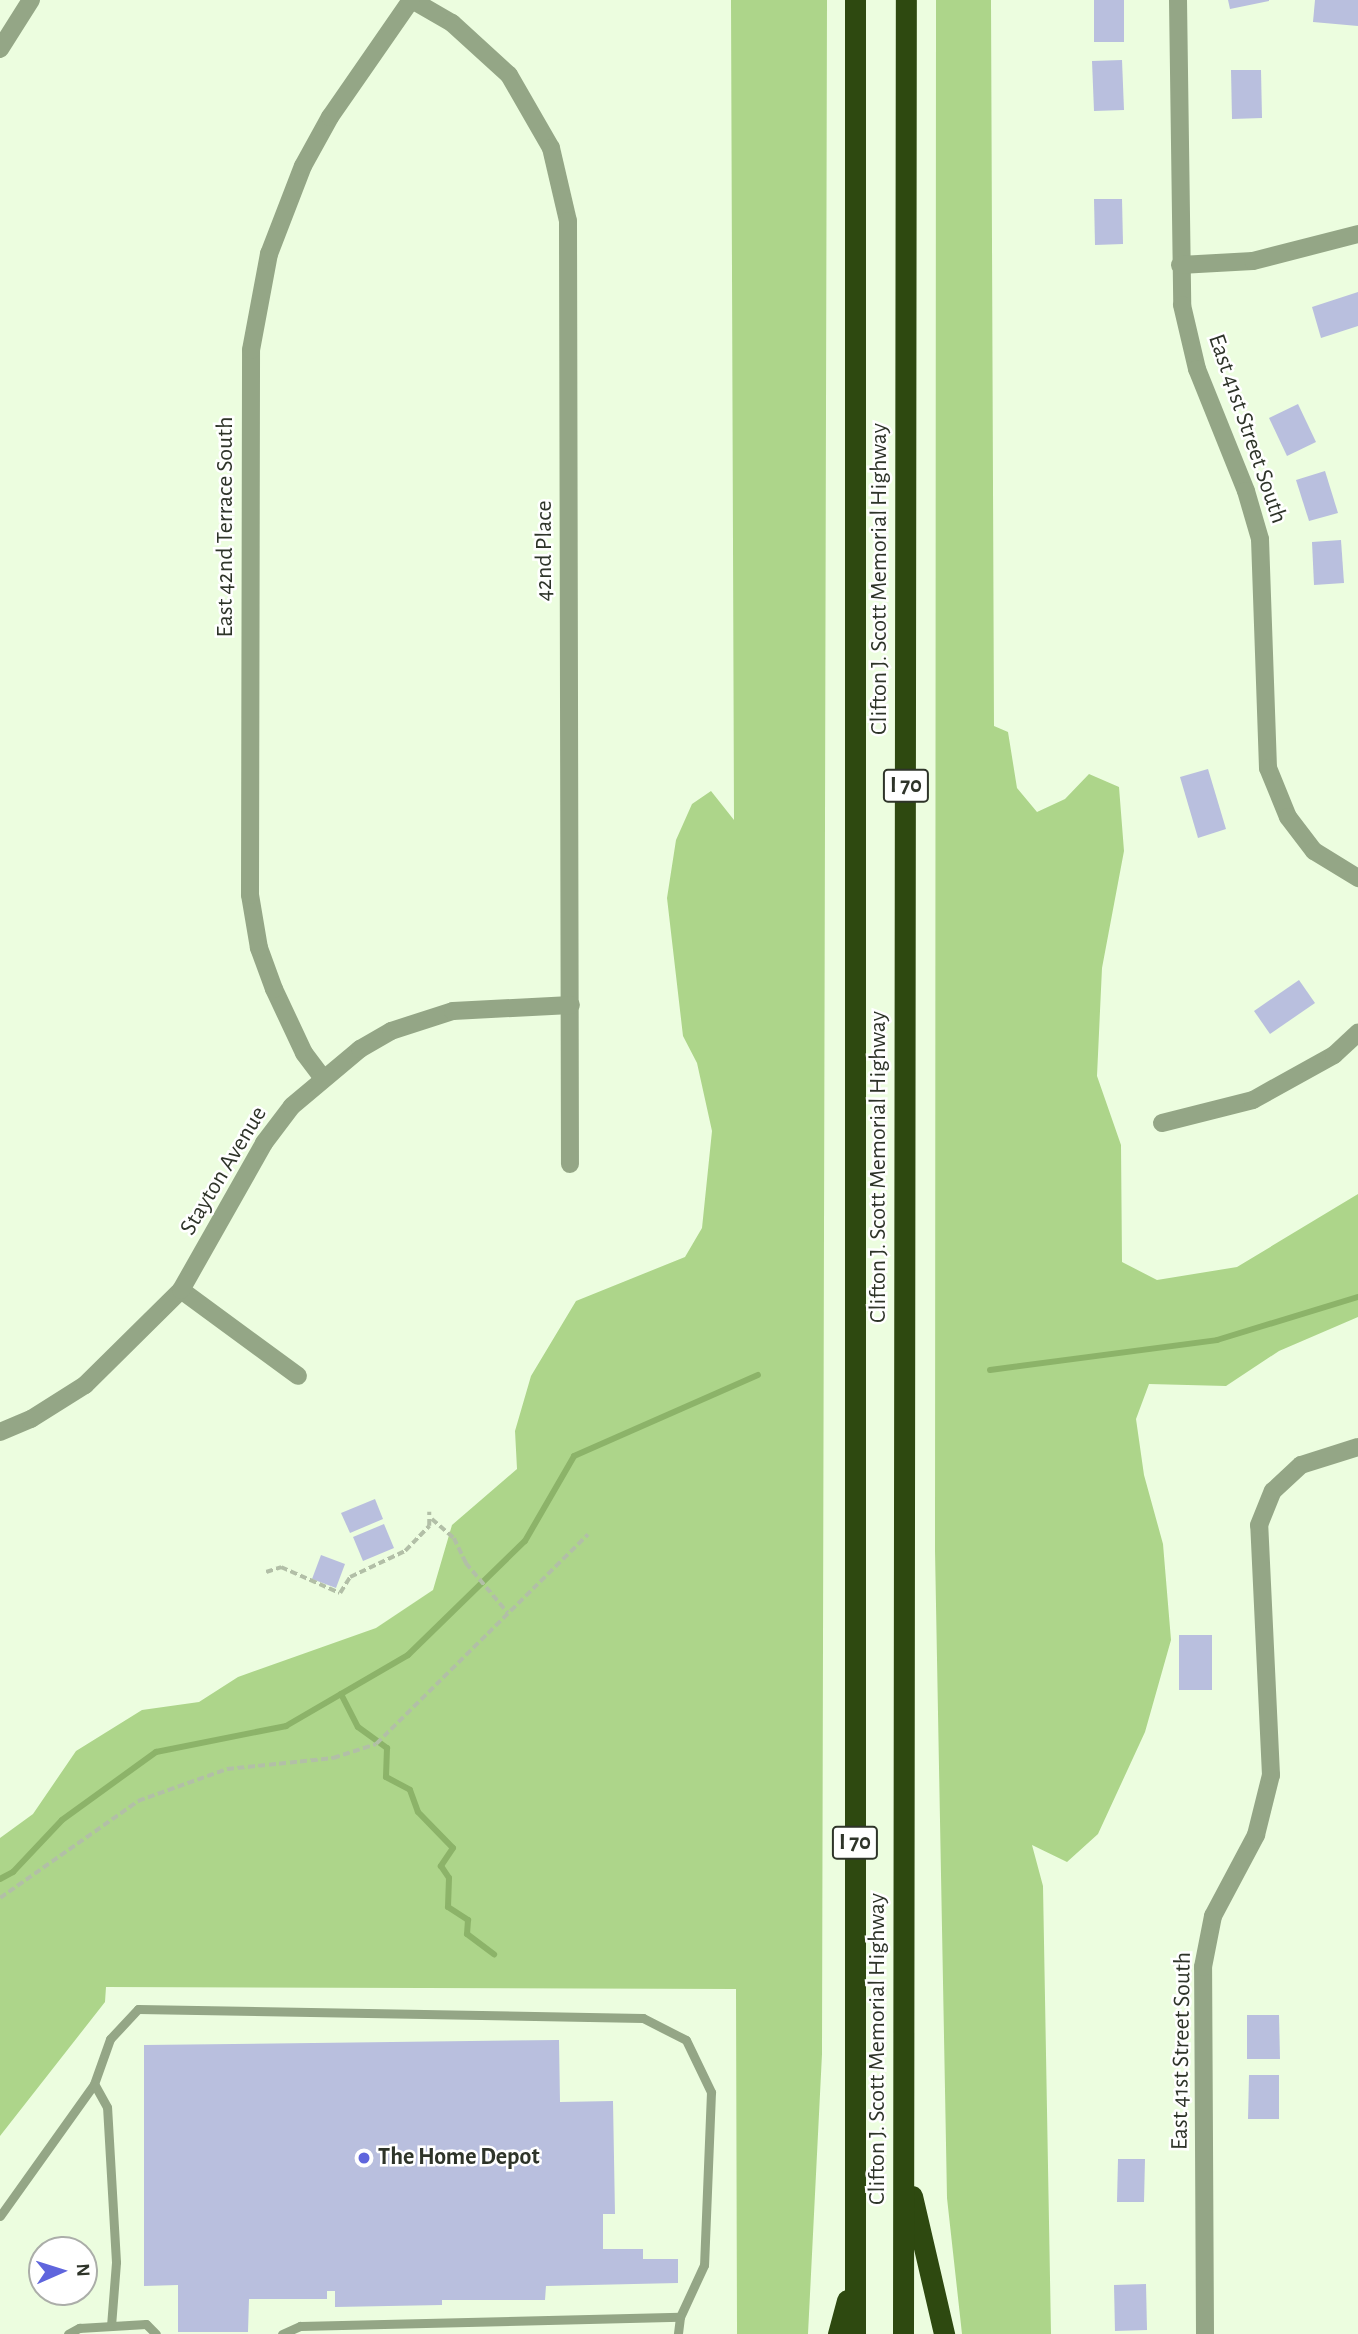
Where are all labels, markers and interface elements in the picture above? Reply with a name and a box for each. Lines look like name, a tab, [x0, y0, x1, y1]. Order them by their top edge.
street label: East 41st Street South	[1201, 331, 1293, 527]
street label: East 42nd Terrace South	[212, 417, 240, 637]
street label: Clifton J. Scott Memorial Highway	[866, 423, 894, 735]
street label: 42nd Place	[531, 500, 559, 602]
road number: I 70	[881, 766, 930, 806]
street label: Clifton J. Scott Memorial Highway	[865, 1011, 893, 1323]
street label: Stayton Avenue	[174, 1101, 274, 1241]
road number: I 70	[830, 1824, 880, 1862]
street label: Clifton J. Scott Memorial Highway	[864, 1893, 892, 2205]
street label: East 41st Street South	[1166, 1952, 1198, 2150]
place label: The Home Depot	[378, 2144, 540, 2172]
marker: The Home Depot	[356, 2150, 372, 2166]
north arrow	[28, 2236, 98, 2306]
text: N	[73, 2263, 92, 2277]

